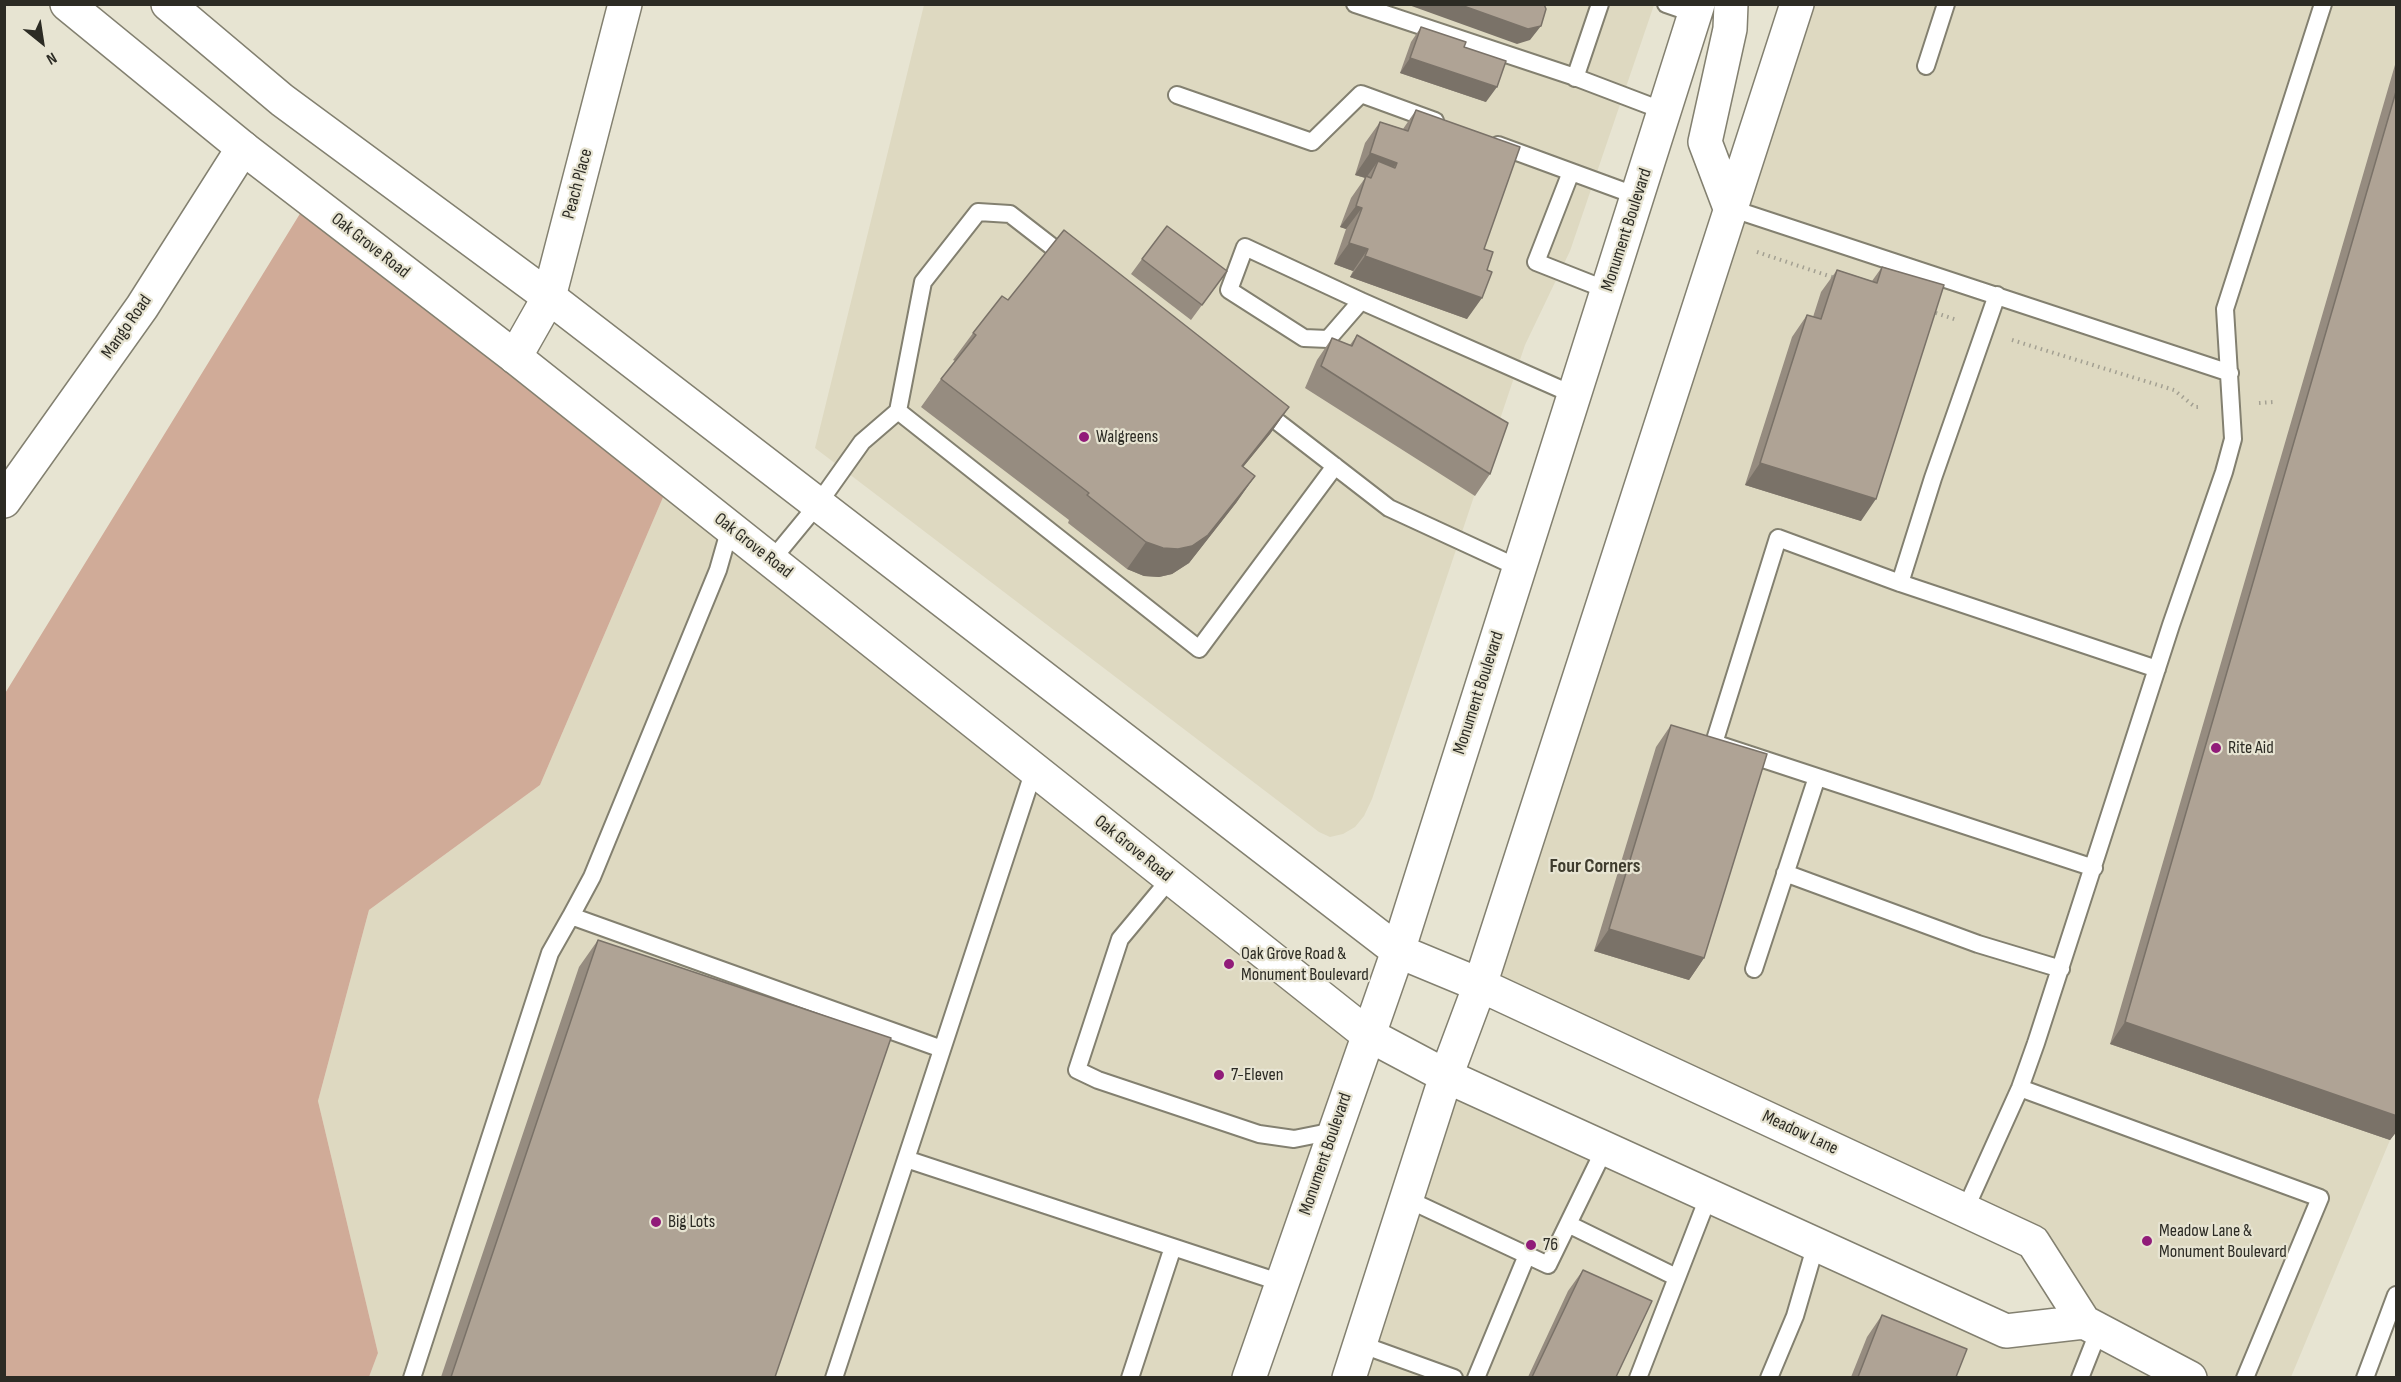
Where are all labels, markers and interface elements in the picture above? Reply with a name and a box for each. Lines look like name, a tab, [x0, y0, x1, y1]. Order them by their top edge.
north arrow	[12, 12, 72, 72]
text: N	[43, 48, 60, 68]
street label: Peach Place	[558, 147, 598, 221]
street label: Monument Boulevard	[1597, 166, 1657, 294]
street label: Oak Grove Road	[327, 209, 413, 283]
street label: Mango Road	[97, 291, 157, 363]
place label: Walgreens	[1096, 426, 1158, 448]
marker: Walgreens	[1077, 430, 1091, 444]
street label: Oak Grove Road	[710, 509, 796, 583]
street label: Monument Boulevard	[1449, 629, 1509, 757]
place label: Rite Aid	[2228, 737, 2274, 759]
marker: Rite Aid	[2209, 741, 2223, 755]
street label: Oak Grove Road	[1090, 811, 1176, 887]
district label: Four Corners	[1550, 855, 1640, 879]
place label: Oak Grove Road & Monument Boulevard	[1241, 943, 1369, 986]
marker: Oak Grove Road & Monument Boulevard	[1222, 957, 1236, 971]
place label: 7-Eleven	[1231, 1064, 1284, 1086]
marker: 7-Eleven	[1212, 1068, 1226, 1082]
street label: Monument Boulevard	[1295, 1090, 1357, 1218]
street label: Meadow Lane	[1759, 1106, 1841, 1160]
place label: Big Lots	[668, 1211, 715, 1233]
marker: Big Lots	[649, 1215, 663, 1229]
place label: Meadow Lane & Monument Boulevard	[2159, 1220, 2287, 1262]
place label: 76	[1543, 1234, 1558, 1256]
marker: Meadow Lane & Monument Boulevard	[2140, 1234, 2154, 1248]
marker: 76	[1524, 1238, 1538, 1252]

